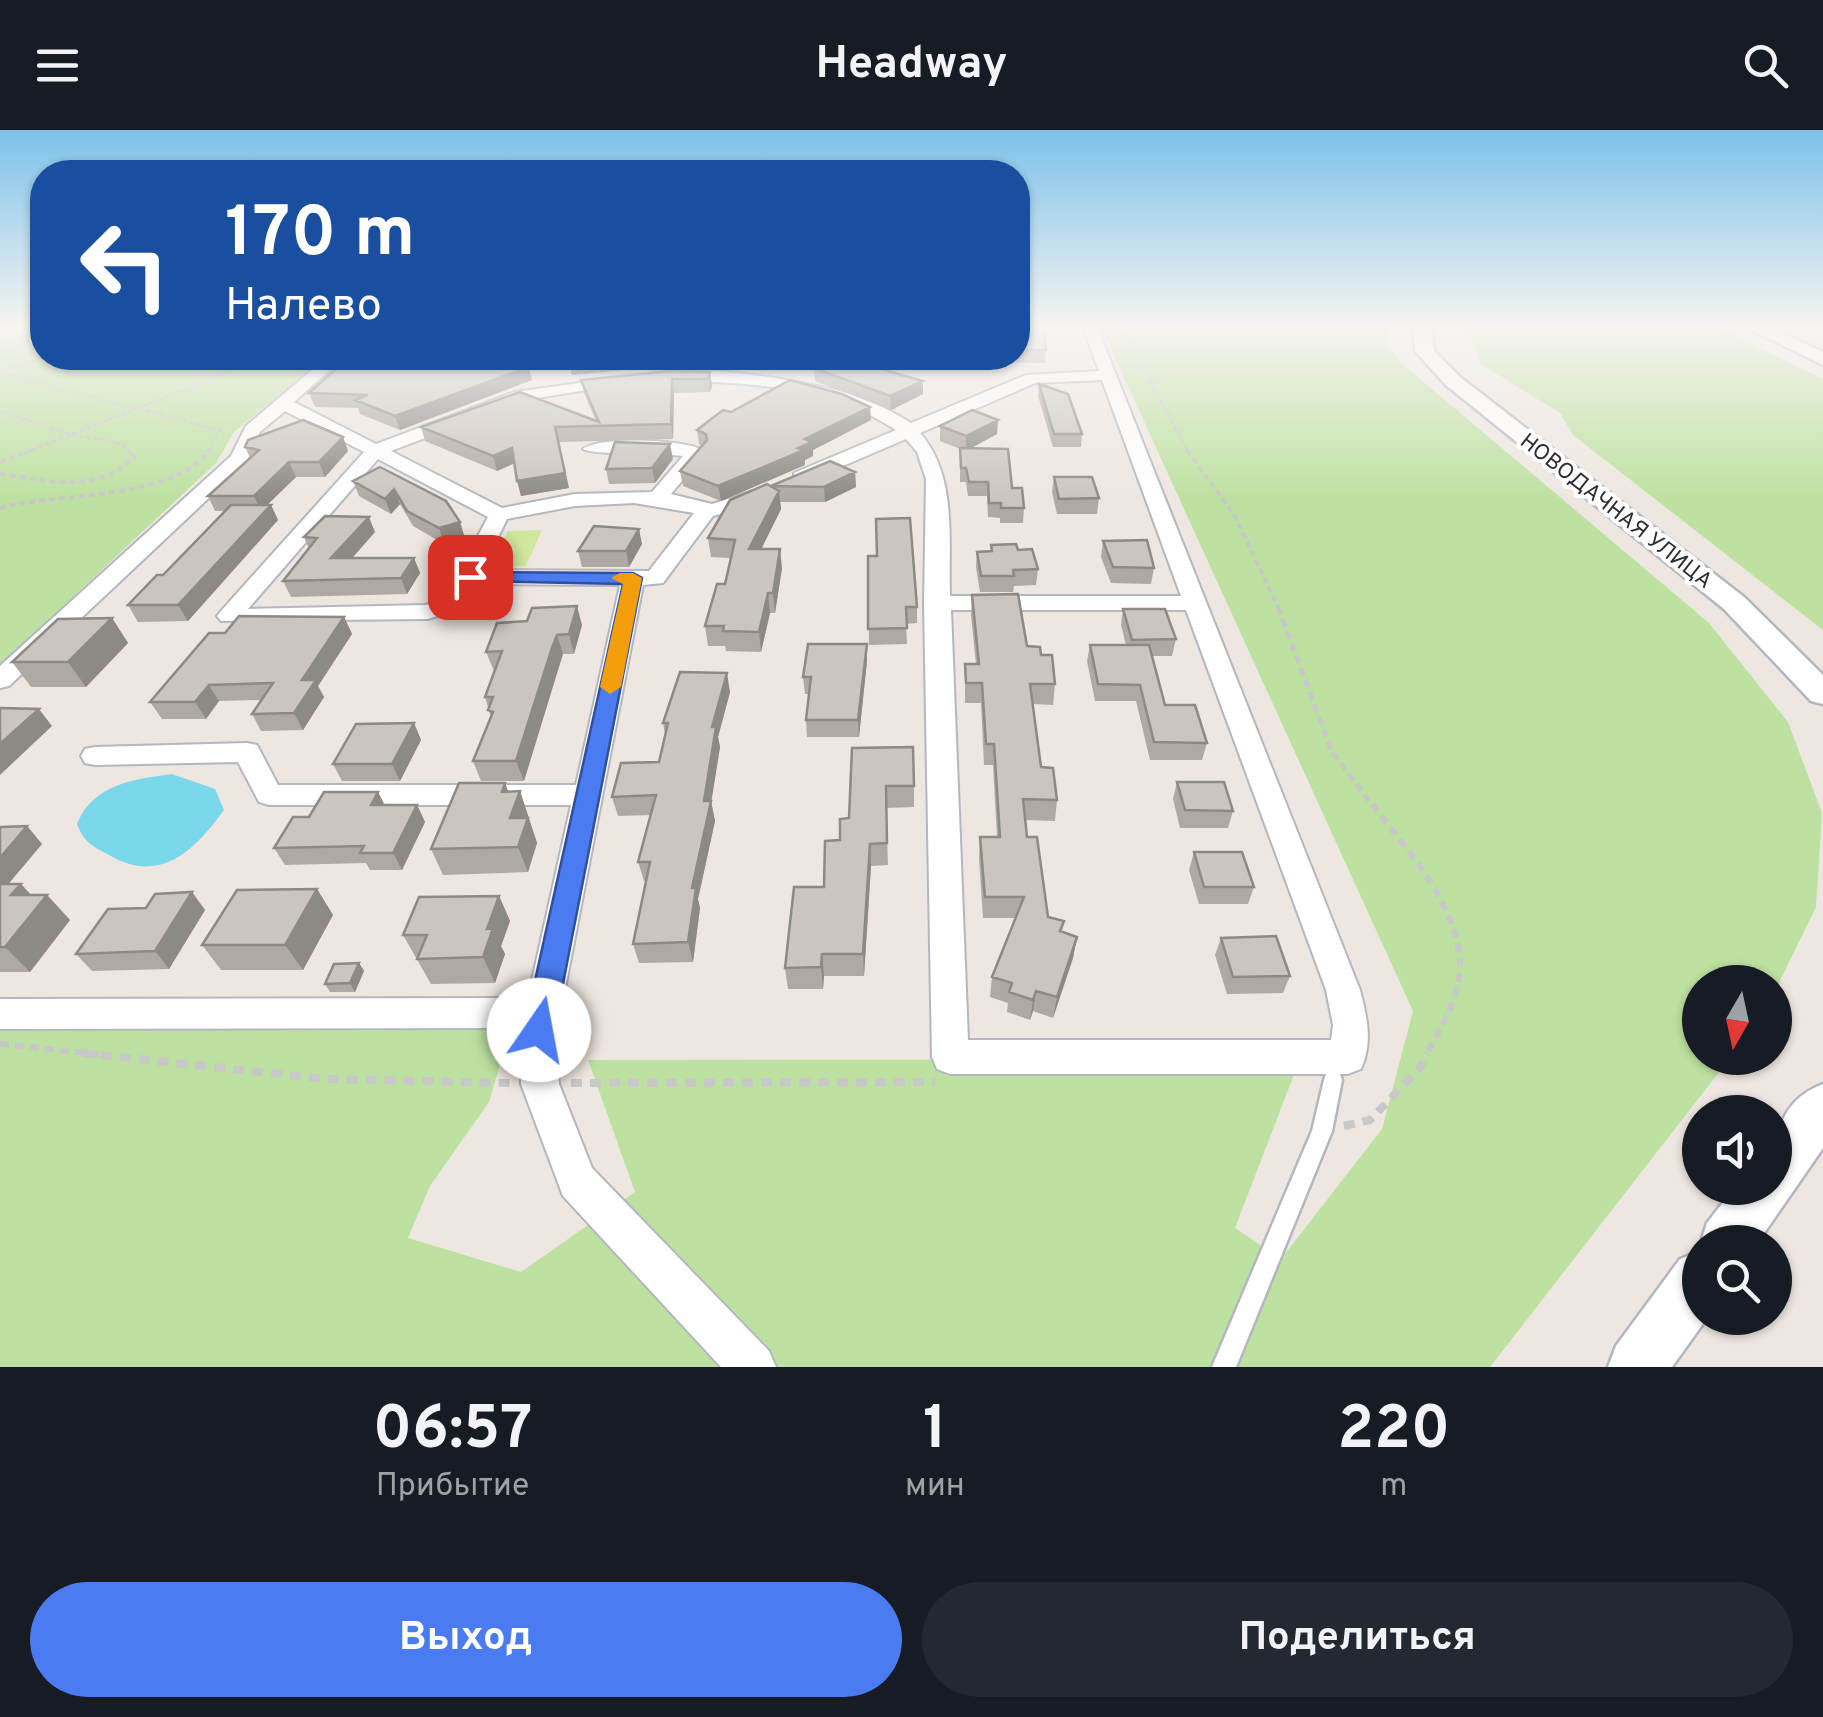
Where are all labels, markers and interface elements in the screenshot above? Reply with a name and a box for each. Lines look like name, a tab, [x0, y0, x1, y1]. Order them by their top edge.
text: Headway	[815, 37, 1008, 94]
icon: menu	[30, 38, 85, 93]
icon: search	[1738, 38, 1793, 93]
text: 170 m	[225, 192, 415, 281]
icon: left	[60, 200, 190, 330]
text: Налево	[225, 279, 382, 336]
street label: НОВОДАЧНАЯ УЛИЦА	[1514, 428, 1717, 596]
pin	[428, 535, 513, 620]
icon: arrive	[443, 550, 498, 605]
north arrow	[1682, 965, 1792, 1075]
map controls	[1682, 965, 1792, 1335]
position arrow	[487, 978, 591, 1082]
button: sound	[1682, 1095, 1792, 1205]
button: search	[1682, 1225, 1792, 1335]
text: 06:57	[373, 1394, 532, 1470]
text: 1	[923, 1394, 947, 1470]
text: 220	[1337, 1394, 1450, 1470]
text: Прибытие	[376, 1467, 529, 1507]
text: мин	[905, 1467, 965, 1507]
text: m	[1380, 1467, 1407, 1507]
button: Выход	[30, 1582, 902, 1697]
button: Поделиться	[922, 1582, 1793, 1697]

